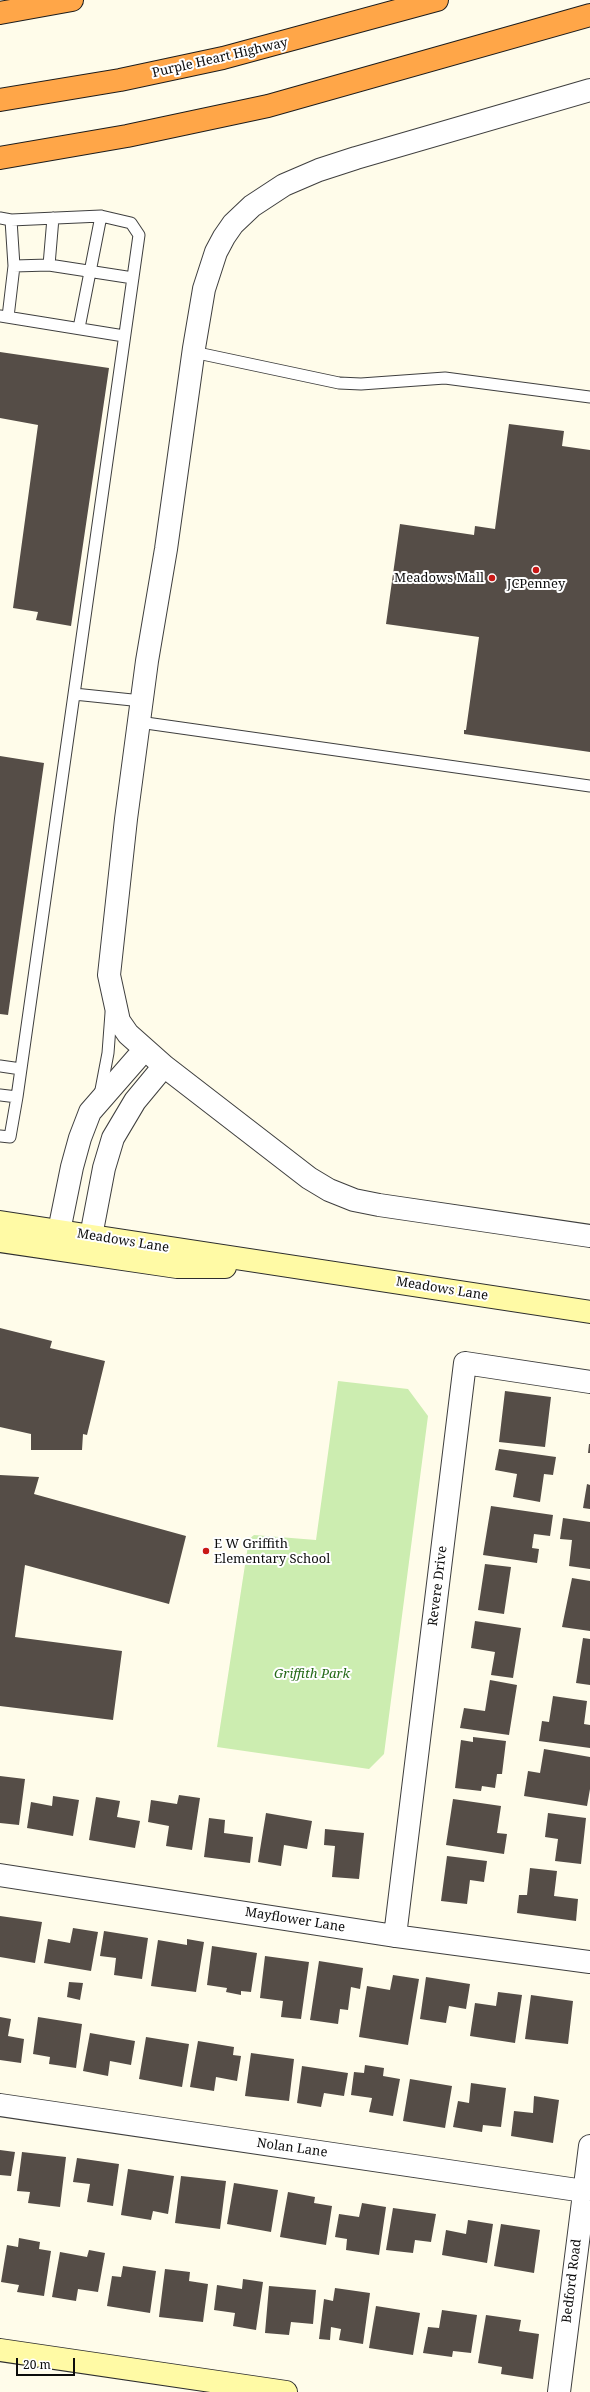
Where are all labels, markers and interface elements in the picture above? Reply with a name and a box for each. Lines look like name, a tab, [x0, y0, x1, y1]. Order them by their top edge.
street label: Purple Heart Highway	[151, 35, 289, 81]
marker: JCPenney	[531, 565, 541, 575]
place label: Meadows Mall	[394, 570, 484, 586]
marker: Meadows Mall	[487, 573, 497, 583]
place label: JCPenney	[507, 576, 565, 592]
street label: Meadows Lane	[76, 1226, 170, 1256]
street label: Meadows Lane	[395, 1274, 489, 1304]
place label: E W Griffith Elementary School	[214, 1536, 330, 1567]
street label: Revere Drive	[425, 1545, 451, 1627]
marker: E W Griffith Elementary School	[201, 1546, 211, 1556]
park label: Griffith Park	[274, 1666, 350, 1682]
street label: Mayflower Lane	[244, 1904, 346, 1936]
street label: Nolan Lane	[256, 2135, 328, 2161]
street label: Bedford Road	[559, 2238, 585, 2324]
scale bar	[18, 2350, 77, 2376]
text: 20 m	[23, 2356, 51, 2373]

